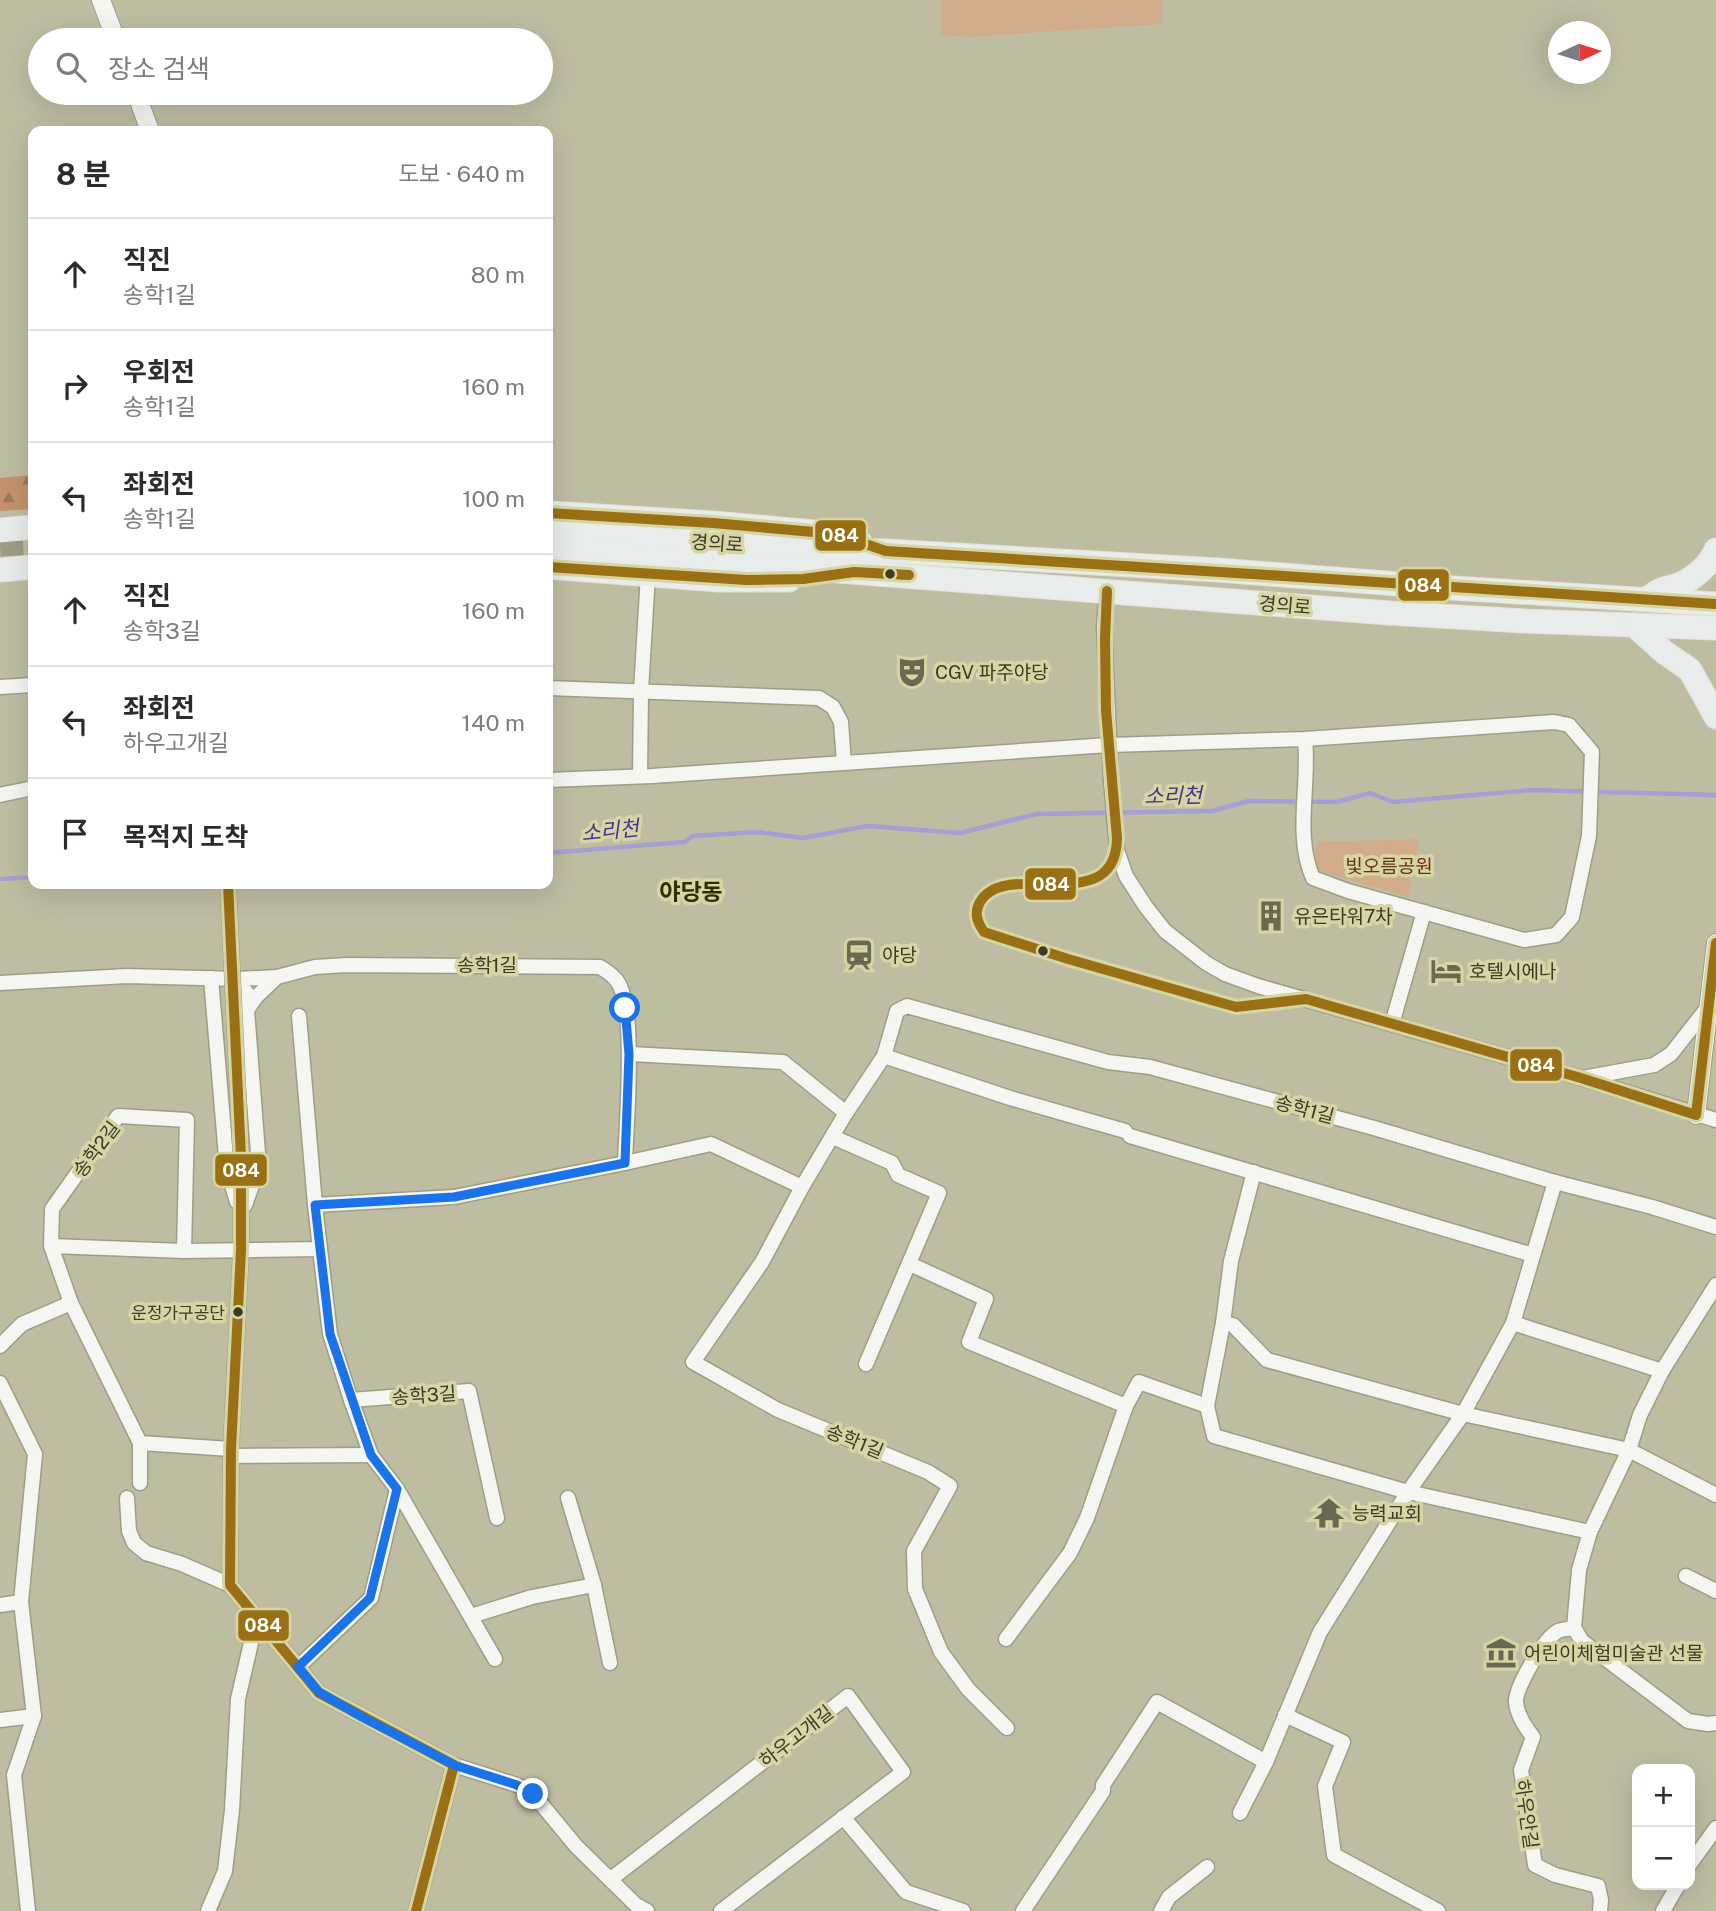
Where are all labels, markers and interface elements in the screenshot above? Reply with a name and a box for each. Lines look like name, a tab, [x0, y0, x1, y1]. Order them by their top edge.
north arrow	[1548, 21, 1611, 84]
search box	[28, 28, 553, 105]
icon: search	[52, 48, 90, 86]
text: 장소 검색	[108, 53, 210, 84]
text: 8 분	[56, 156, 111, 192]
text: 도보 · 640 m	[398, 160, 525, 187]
text: 직진	[123, 244, 171, 275]
icon: ahead	[56, 255, 94, 293]
text: 80 m	[471, 261, 525, 288]
text: 송학1길	[123, 281, 196, 308]
text: 우회전	[123, 356, 195, 387]
icon: right	[56, 367, 94, 405]
text: 160 m	[462, 373, 525, 400]
text: 송학1길	[123, 393, 196, 420]
text: 좌회전	[123, 468, 195, 499]
icon: left	[56, 479, 94, 517]
text: 100 m	[462, 485, 525, 512]
text: 송학1길	[123, 505, 196, 532]
line badge: 084	[814, 519, 867, 552]
text: 084	[821, 524, 859, 546]
street label: 경의로	[690, 530, 744, 556]
unlabelled marker	[883, 567, 897, 581]
line badge: 084	[1397, 568, 1450, 602]
text: 084	[1404, 574, 1442, 596]
text: 직진	[123, 580, 171, 611]
icon: ahead	[56, 591, 94, 629]
street label: 경의로	[1258, 592, 1312, 618]
text: 160 m	[462, 597, 525, 624]
text: 송학3길	[123, 617, 201, 644]
theatre icon: CGV 파주야당	[895, 655, 929, 689]
place label: CGV 파주야당	[935, 661, 1049, 683]
text: 좌회전	[123, 692, 195, 723]
icon: left	[56, 703, 94, 741]
text: 140 m	[462, 709, 525, 736]
text: 하우고개길	[123, 729, 229, 756]
water label: 소리천	[1144, 782, 1205, 809]
icon: arrive	[56, 815, 94, 853]
water label: 소리천	[580, 815, 643, 846]
text: 목적지 도착	[123, 821, 248, 852]
park label: 빛오름공원	[1345, 855, 1433, 877]
line badge: 084	[1024, 867, 1077, 901]
text: 084	[1032, 873, 1070, 895]
district label: 야당동	[659, 878, 723, 905]
building icon: 유은타워7차	[1254, 899, 1288, 933]
place label: 유은타워7차	[1294, 905, 1393, 927]
station icon: 야당	[842, 938, 876, 972]
place label: 야당	[882, 944, 917, 966]
unlabelled marker	[1036, 944, 1050, 958]
street label: 송학1길	[457, 954, 517, 976]
hotel icon: 호텔시에나	[1429, 954, 1463, 988]
place label: 호텔시에나	[1469, 960, 1556, 982]
route start	[609, 992, 640, 1023]
line badge: 084	[1509, 1048, 1563, 1082]
text: 084	[1517, 1054, 1555, 1076]
street label: 송학1길	[1273, 1091, 1337, 1127]
street label: 송학2길	[68, 1117, 124, 1181]
line badge: 084	[214, 1153, 268, 1187]
text: 084	[222, 1159, 260, 1181]
place label: 운정가구공단	[131, 1303, 225, 1323]
marker: 운정가구공단	[231, 1305, 245, 1319]
street label: 송학3길	[391, 1382, 457, 1408]
street label: 송학1길	[823, 1420, 887, 1462]
temple icon: 능력교회	[1312, 1496, 1346, 1530]
place label: 능력교회	[1352, 1502, 1422, 1524]
line badge: 084	[237, 1609, 290, 1642]
text: 084	[244, 1614, 282, 1636]
museum icon: 어린이체험미술관 선물	[1484, 1636, 1518, 1670]
place label: 어린이체험미술관 선물	[1524, 1642, 1703, 1664]
street label: 하우고개길	[755, 1700, 837, 1772]
map controls	[1632, 1764, 1695, 1890]
button: +	[1632, 1764, 1695, 1827]
route end	[517, 1778, 548, 1809]
street label: 하우안길	[1511, 1778, 1543, 1850]
button: −	[1632, 1827, 1695, 1890]

